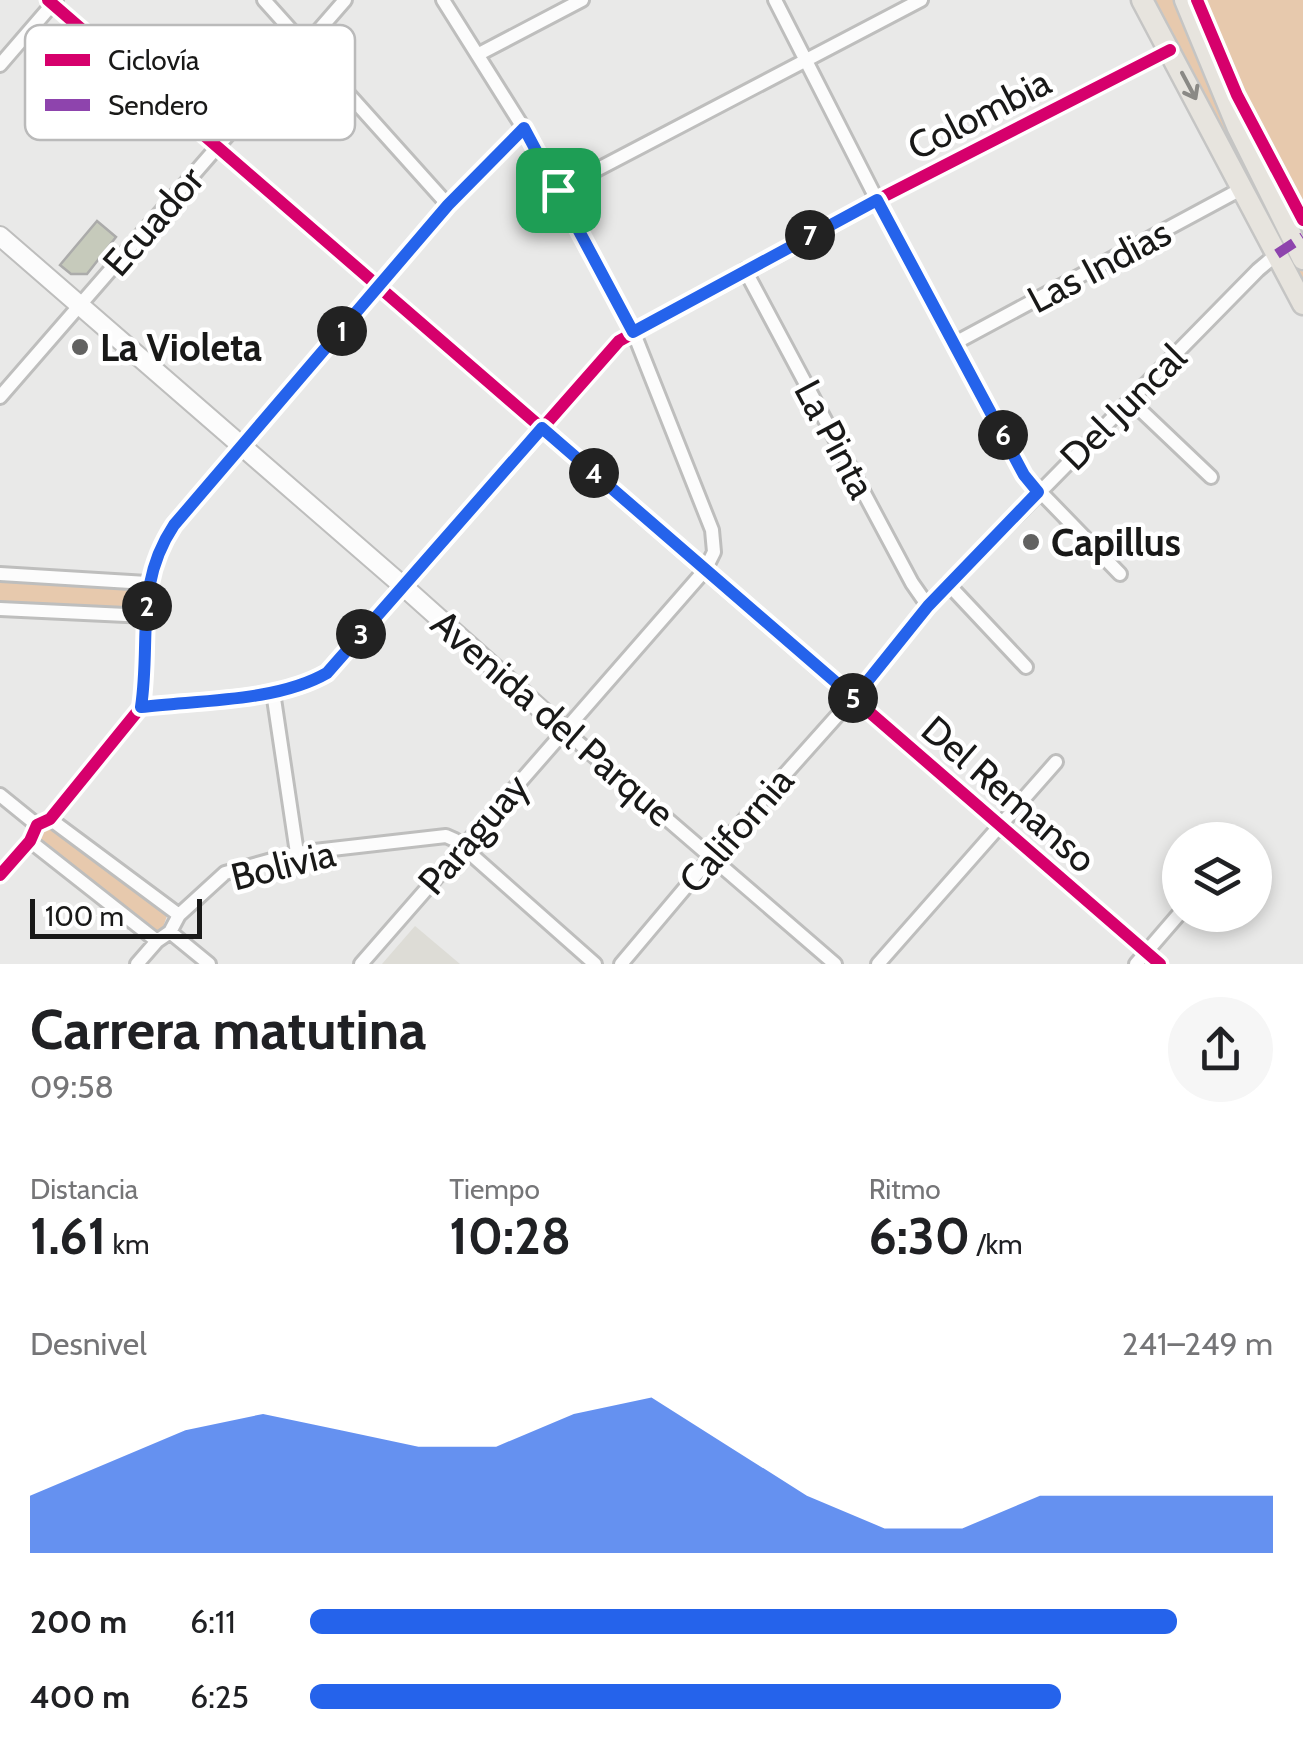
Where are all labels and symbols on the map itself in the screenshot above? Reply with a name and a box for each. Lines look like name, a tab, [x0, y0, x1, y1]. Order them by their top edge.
legend	[25, 25, 355, 140]
text: Ciclovía	[108, 43, 200, 77]
street label: Colombia	[900, 58, 1058, 170]
one-way arrow	[1180, 70, 1199, 100]
text: Sendero	[108, 88, 208, 122]
pin	[516, 148, 601, 233]
street label: Ecuador	[93, 157, 213, 285]
street label: Las Indias	[1019, 209, 1179, 323]
pin: 7	[785, 210, 835, 260]
pin: 1	[317, 306, 367, 356]
place label: La Violeta	[100, 324, 262, 371]
street label: Del Juncal	[1050, 334, 1196, 480]
marker: La Violeta	[69, 336, 91, 358]
street label: La Pinta	[784, 372, 886, 506]
pin: 6	[978, 410, 1028, 460]
pin: 4	[569, 448, 619, 498]
place label: Capillus	[1051, 519, 1181, 566]
marker: Capillus	[1020, 531, 1042, 553]
pin: 2	[122, 581, 172, 631]
street label: Avenida del Parque	[422, 600, 684, 836]
pin: 3	[336, 609, 386, 659]
pin: 5	[828, 673, 878, 723]
street label: Del Remanso	[912, 706, 1106, 882]
street label: California	[669, 757, 803, 903]
street label: Paraguay	[408, 764, 538, 904]
street label: Bolivia	[226, 829, 340, 901]
scale bar	[30, 894, 202, 938]

